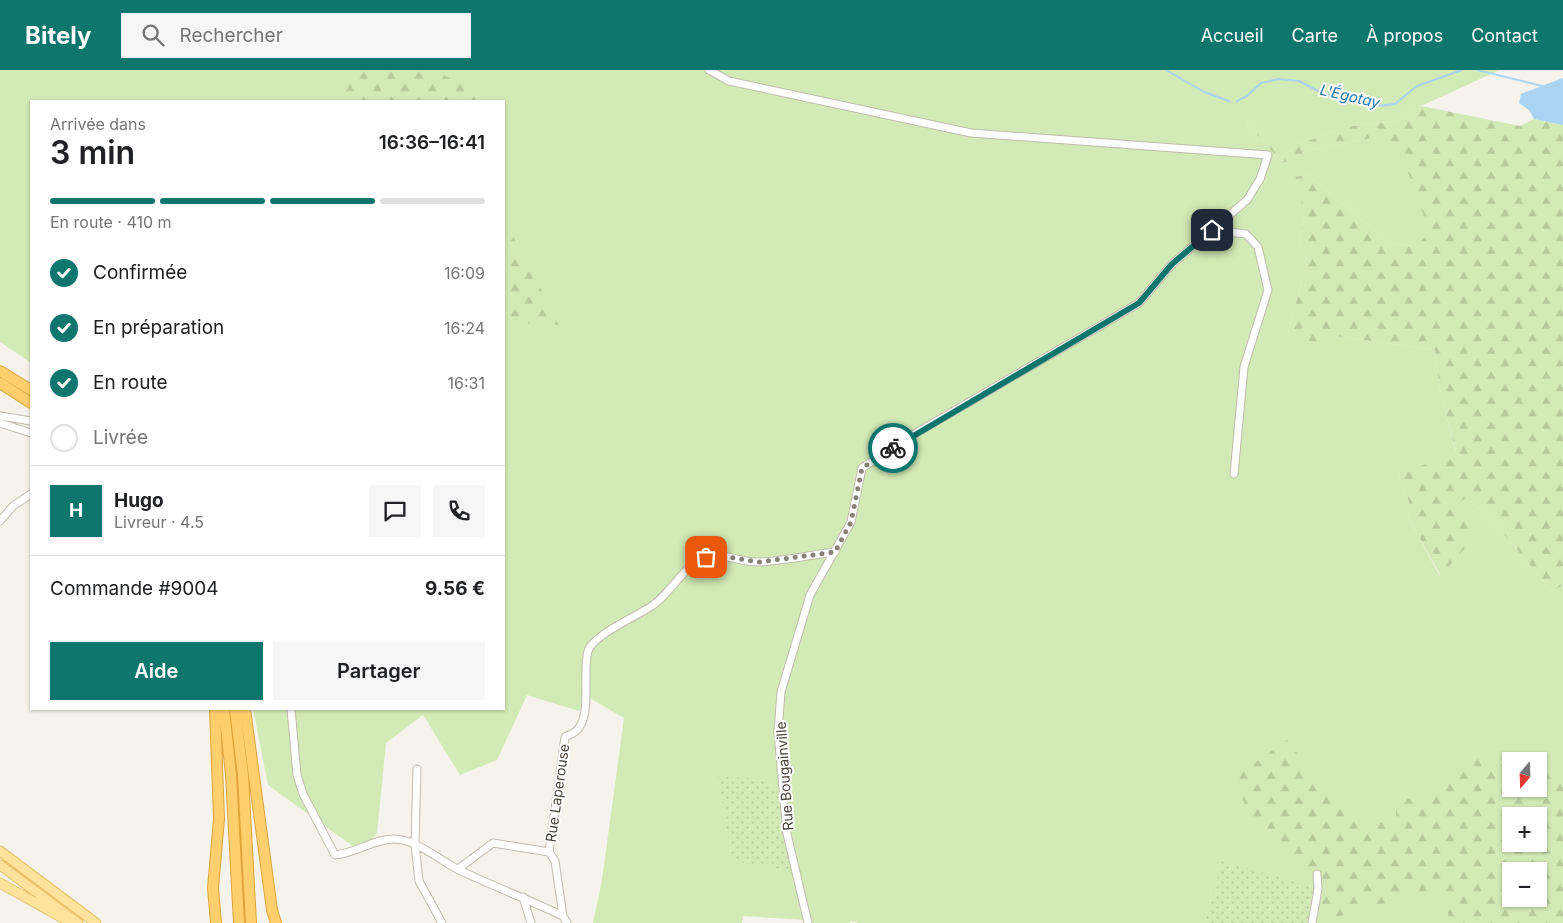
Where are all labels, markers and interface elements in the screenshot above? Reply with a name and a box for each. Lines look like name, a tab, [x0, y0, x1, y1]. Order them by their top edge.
search box	[121, 13, 471, 58]
text: Bitely	[25, 21, 91, 50]
icon: search	[139, 21, 167, 49]
text: Rechercher	[179, 24, 283, 47]
text: Accueil	[1201, 25, 1264, 46]
text: Carte	[1292, 25, 1338, 46]
text: À propos	[1366, 25, 1443, 46]
text: Contact	[1471, 25, 1538, 46]
water label: L'Égotay	[1318, 80, 1382, 112]
text: Arrivée dans	[50, 114, 146, 134]
text: 16:36–16:41	[379, 131, 485, 154]
text: 3 min	[50, 133, 135, 172]
pin	[1191, 209, 1233, 251]
text: En route · 410 m	[50, 212, 172, 232]
icon: home	[1198, 216, 1226, 244]
icon: check	[50, 259, 78, 287]
text: Confirmée	[93, 261, 187, 284]
text: 16:09	[444, 263, 485, 283]
icon: check	[50, 314, 78, 342]
text: En préparation	[93, 316, 224, 339]
text: 16:24	[444, 318, 485, 338]
icon: check	[50, 369, 78, 397]
text: En route	[93, 371, 168, 394]
text: 16:31	[448, 373, 485, 393]
courier	[868, 423, 918, 473]
text: Livrée	[93, 426, 148, 449]
icon: bike	[879, 434, 907, 462]
button: chat	[369, 485, 421, 537]
button: phone	[433, 485, 485, 537]
text: Hugo	[114, 489, 164, 512]
text: H	[69, 499, 83, 522]
text: Livreur · 4.5	[114, 512, 204, 532]
pin	[685, 536, 727, 578]
icon: bag	[692, 543, 720, 571]
text: Commande #9004	[50, 577, 219, 600]
text: 9.56 €	[425, 577, 485, 600]
button: Aide	[50, 642, 263, 700]
button: Partager	[273, 642, 485, 700]
street label: Rue Bougainville	[772, 721, 796, 831]
street label: Rue Laperouse	[542, 743, 572, 843]
north arrow	[1502, 752, 1548, 798]
map controls	[1502, 752, 1547, 907]
button: +	[1502, 807, 1547, 852]
button: −	[1502, 862, 1547, 907]

